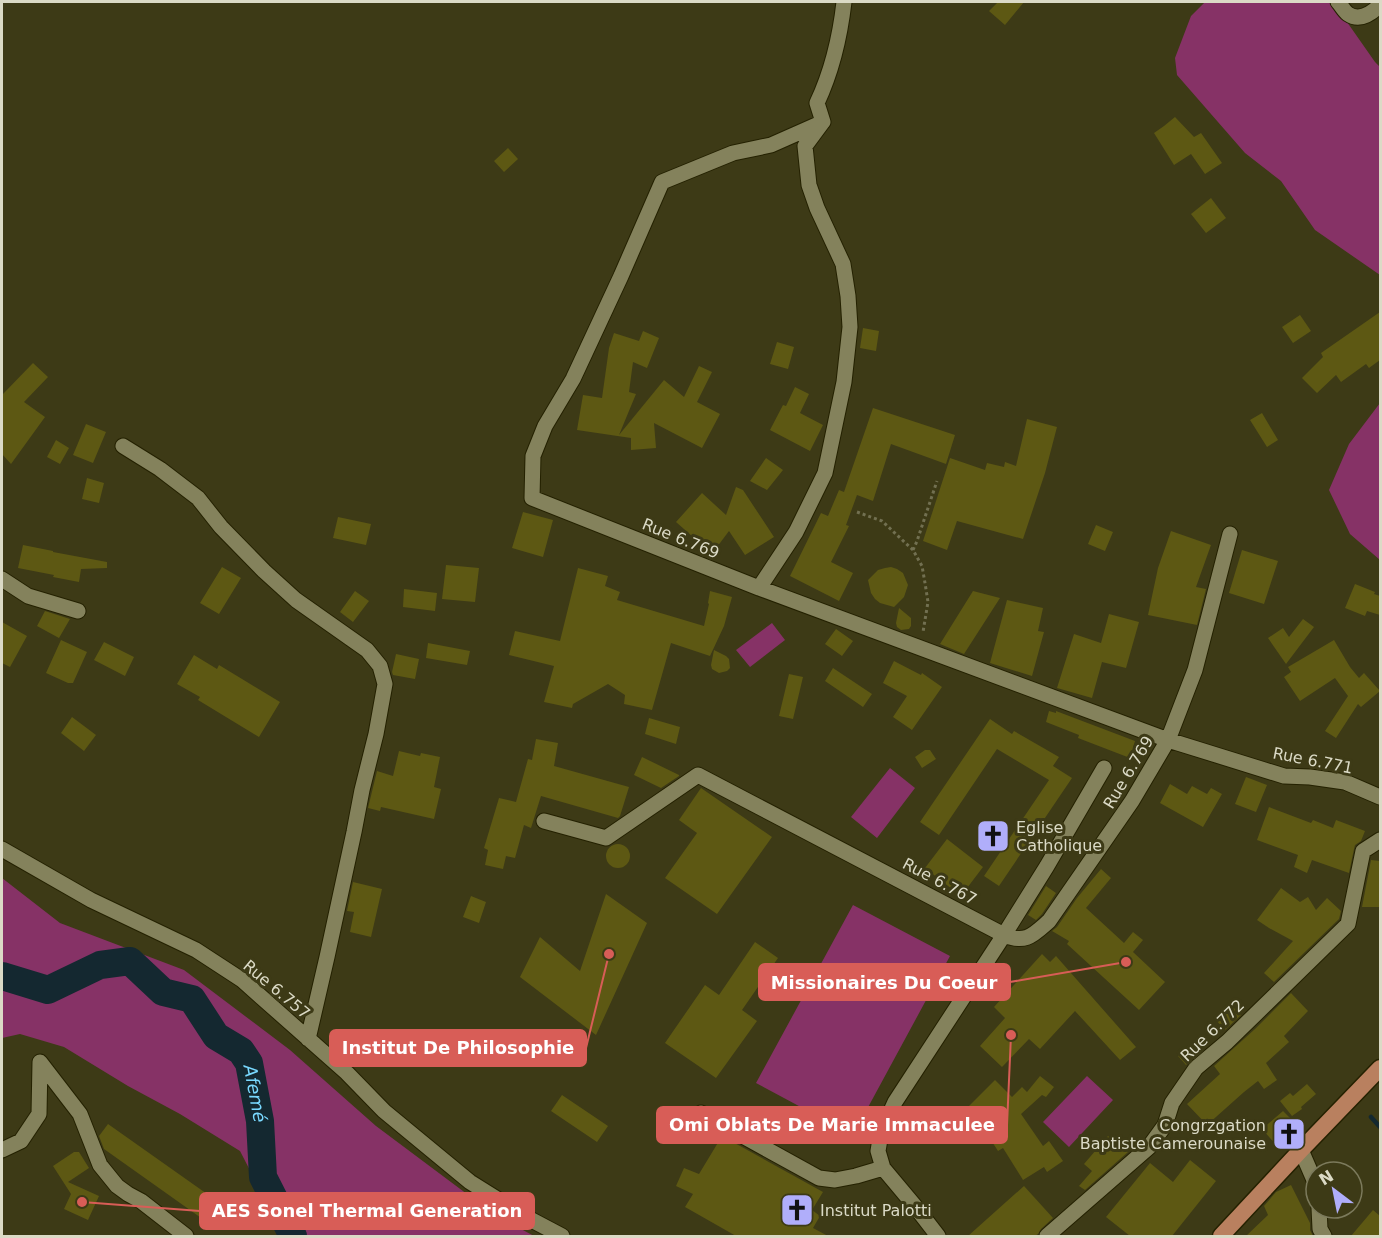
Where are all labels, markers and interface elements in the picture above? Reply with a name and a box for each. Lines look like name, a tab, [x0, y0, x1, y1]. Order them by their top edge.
street label: Rue 6.769	[640, 514, 722, 562]
street label: Rue 6.769	[1099, 733, 1158, 812]
street label: Rue 6.771	[1271, 743, 1355, 778]
church icon: Eglise Catholique	[975, 818, 1011, 854]
place label: Eglise Catholique	[1016, 818, 1102, 855]
street label: Rue 6.767	[899, 854, 980, 909]
street label: Rue 6.757	[239, 956, 314, 1023]
callout: Missionaires Du Coeur	[759, 964, 1010, 1000]
text: Missionaires Du Coeur	[771, 972, 997, 993]
street label: Rue 6.772	[1177, 995, 1248, 1065]
callout: Institut De Philosophie	[330, 1030, 586, 1066]
text: Institut De Philosophie	[342, 1037, 574, 1058]
water label: Afemé	[239, 1062, 271, 1124]
callout: Omi Oblats De Marie Immaculee	[657, 1107, 1007, 1143]
text: Omi Oblats De Marie Immaculee	[669, 1114, 995, 1135]
place label: Congrzgation Baptiste Camerounaise	[1080, 1116, 1266, 1153]
church icon: Congrzgation Baptiste Camerounaise	[1271, 1116, 1307, 1152]
north arrow	[1304, 1160, 1364, 1220]
text: N	[1316, 1166, 1337, 1189]
church icon: Institut Palotti	[779, 1192, 815, 1228]
callout: AES Sonel Thermal Generation	[200, 1193, 534, 1229]
text: AES Sonel Thermal Generation	[212, 1200, 522, 1221]
place label: Institut Palotti	[820, 1201, 932, 1220]

